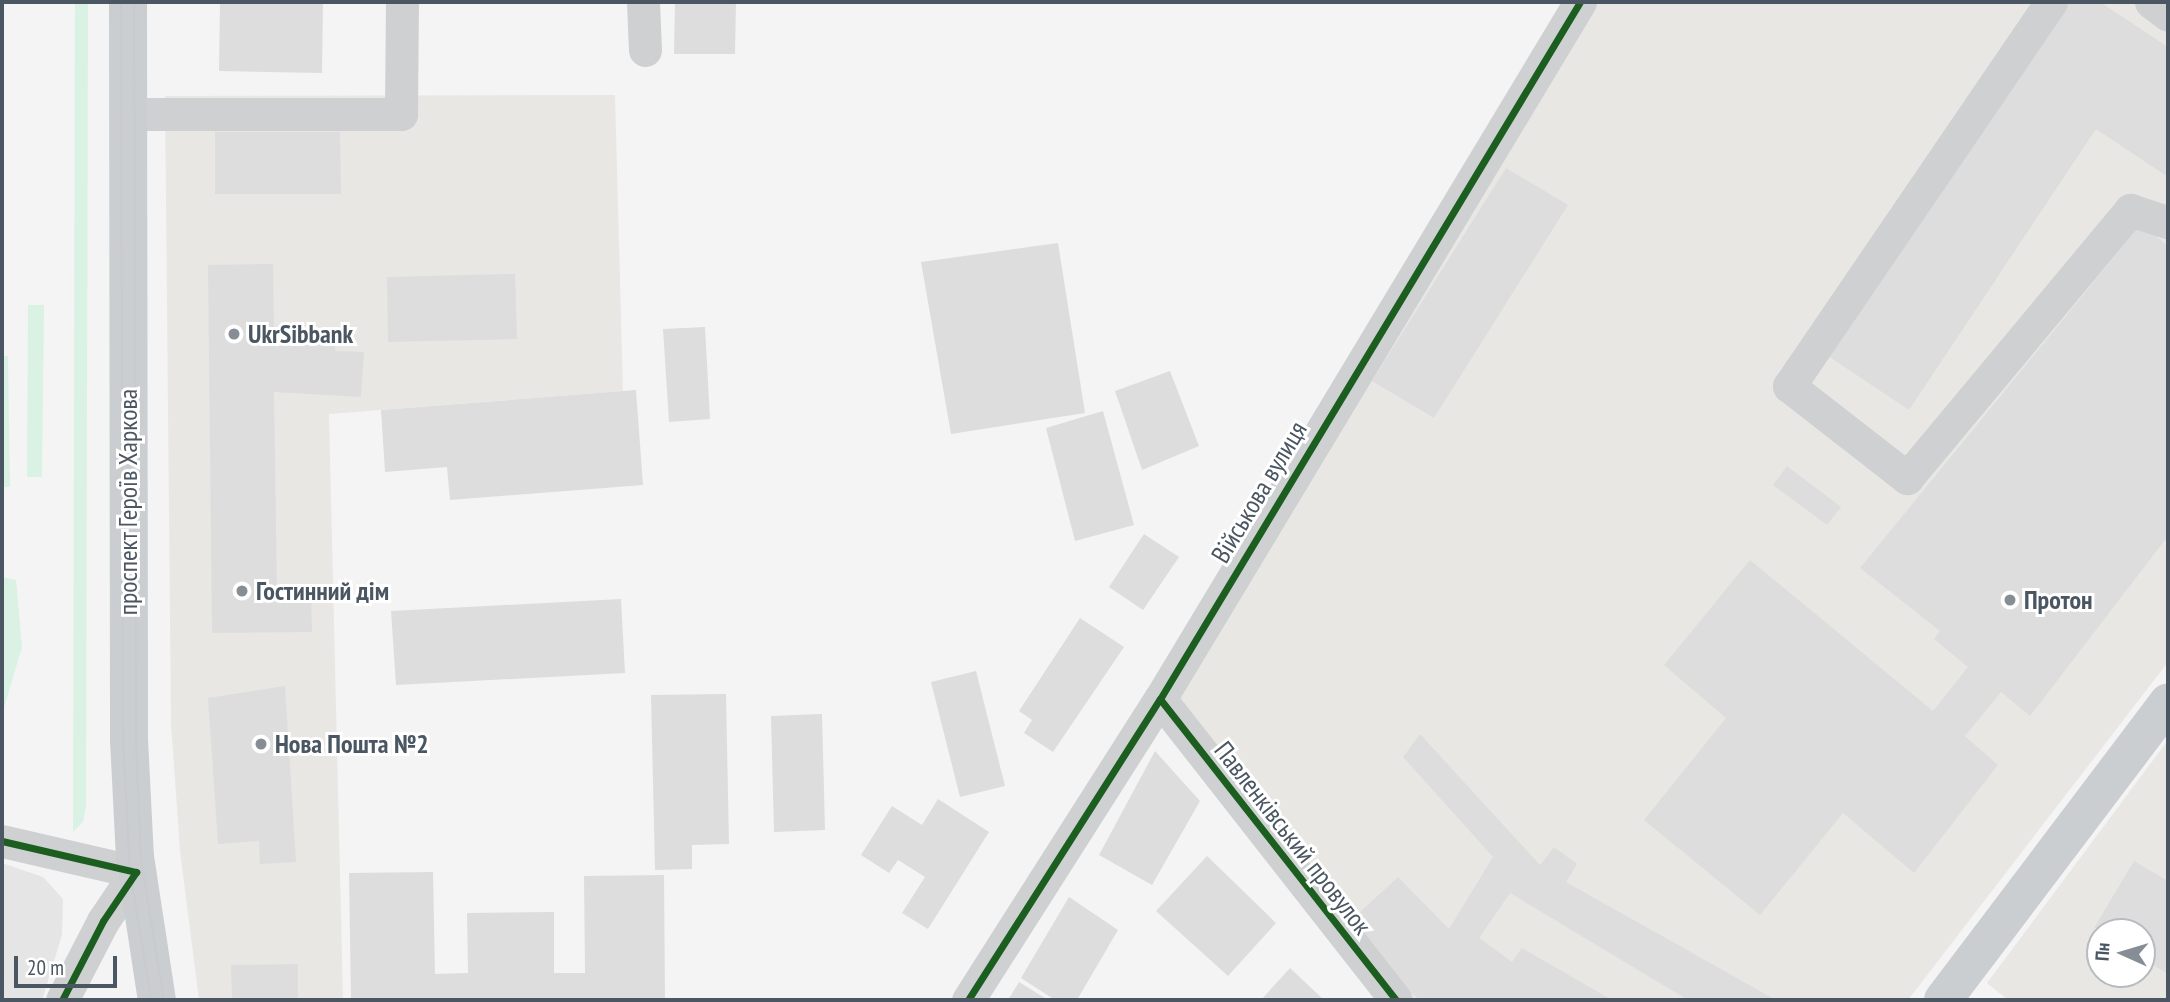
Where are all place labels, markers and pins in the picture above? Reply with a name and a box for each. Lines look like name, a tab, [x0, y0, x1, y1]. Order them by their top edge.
place label: UkrSibbank	[248, 318, 353, 350]
marker: UkrSibbank	[226, 326, 242, 342]
place label: Гостинний дім	[256, 575, 389, 607]
marker: Гостинний дім	[234, 583, 250, 599]
place label: Протон	[2024, 584, 2093, 616]
marker: Протон	[2002, 592, 2018, 608]
place label: Нова Пошта №2	[275, 728, 429, 760]
marker: Нова Пошта №2	[253, 736, 269, 752]

